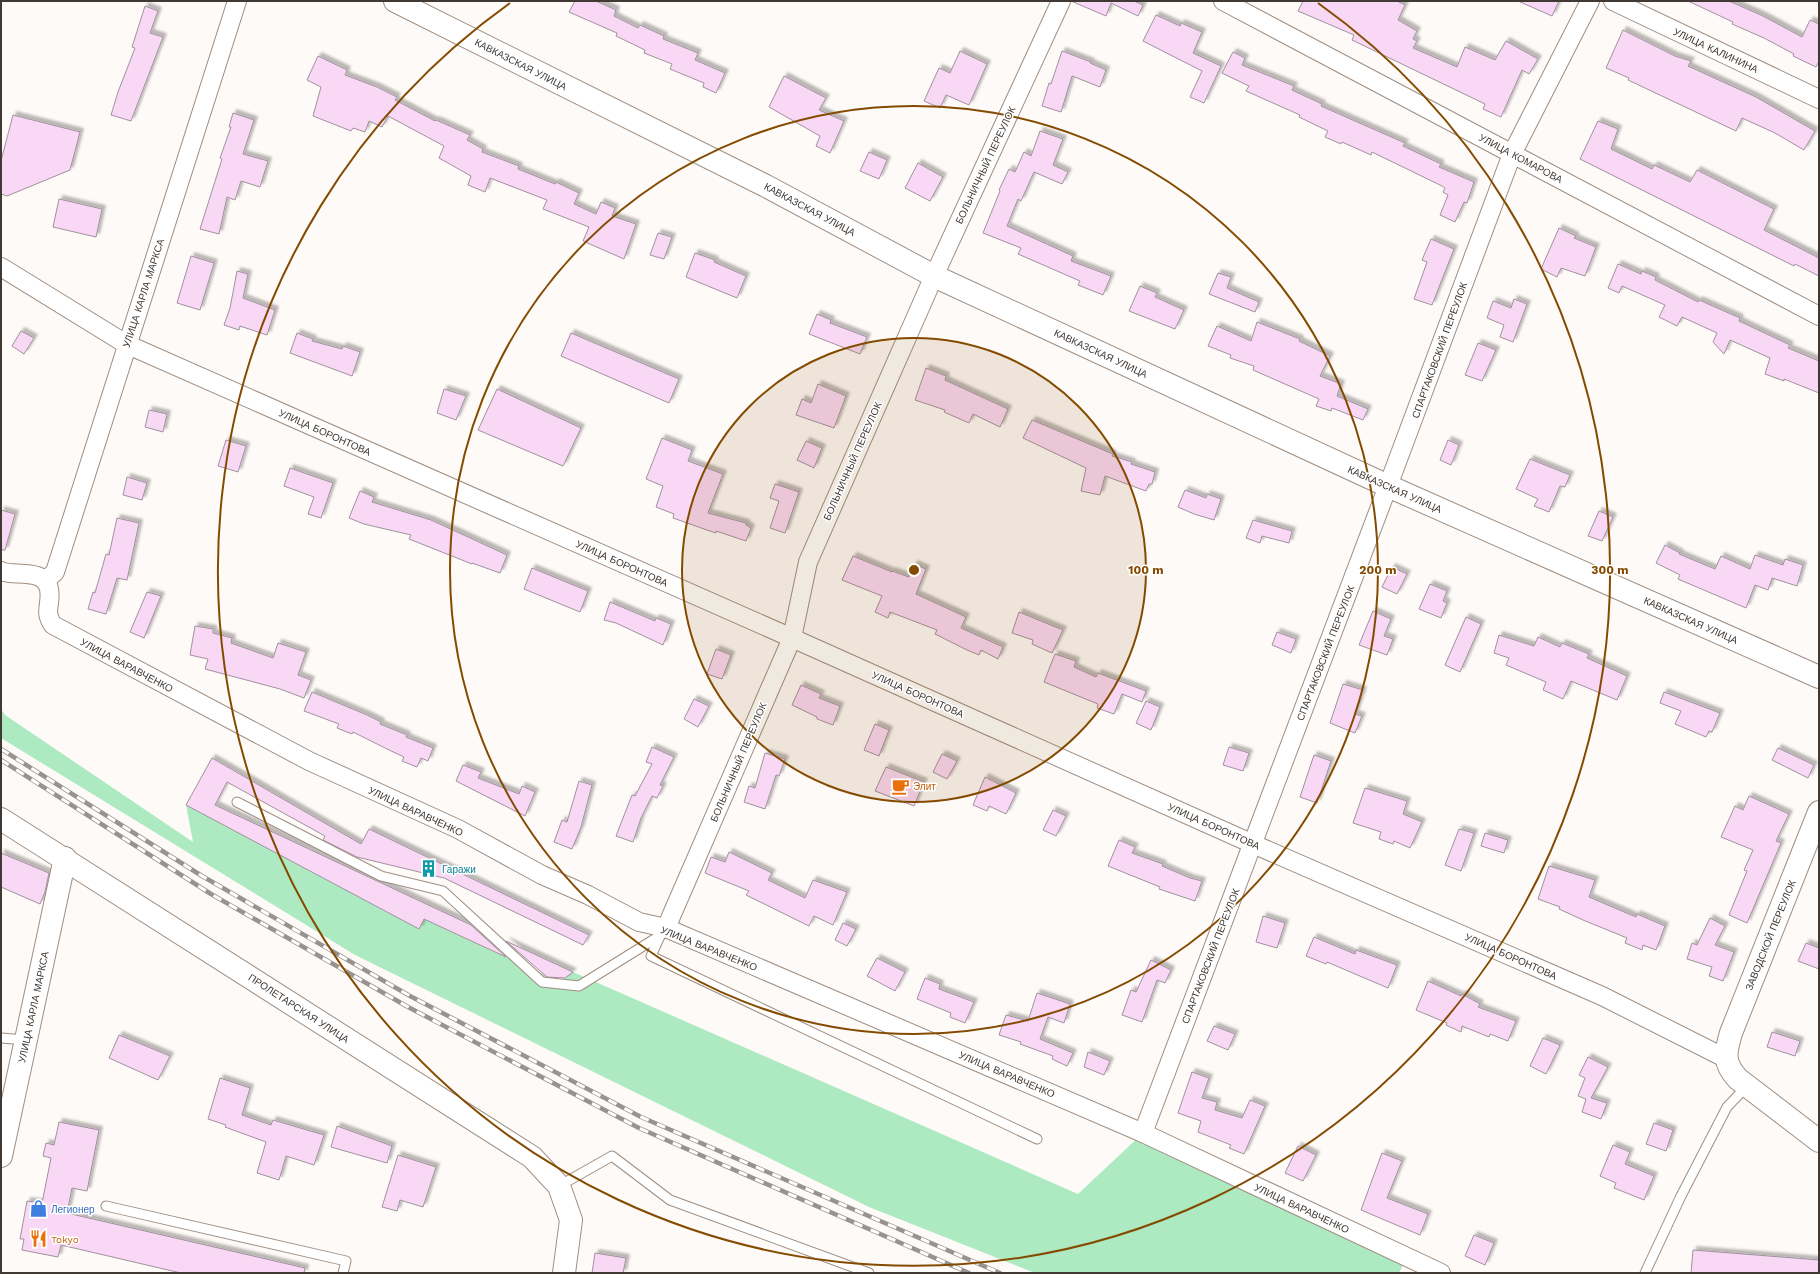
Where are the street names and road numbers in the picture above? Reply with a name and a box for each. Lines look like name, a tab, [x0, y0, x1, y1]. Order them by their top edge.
street label: УЛИЦА КАЛИНИНА	[1672, 26, 1760, 75]
street label: КАВКАЗСКАЯ УЛИЦА	[473, 36, 569, 93]
street label: БОЛЬНИЧНЫЙ ПЕРЕУЛОК	[952, 104, 1018, 226]
street label: УЛИЦА КОМАРОВА	[1477, 132, 1565, 185]
street label: КАВКАЗСКАЯ УЛИЦА	[762, 181, 858, 238]
street label: УЛИЦА КАРЛА МАРКСА	[121, 237, 166, 349]
street label: СПАРТАКОВСКИЙ ПЕРЕУЛОК	[1409, 280, 1469, 420]
street label: КАВКАЗСКАЯ УЛИЦА	[1052, 327, 1149, 380]
street label: БОЛЬНИЧНЫЙ ПЕРЕУЛОК	[820, 400, 884, 522]
street label: УЛИЦА БОРОНТОВА	[277, 407, 373, 458]
street label: КАВКАЗСКАЯ УЛИЦА	[1346, 464, 1444, 515]
street label: УЛИЦА БОРОНТОВА	[574, 538, 670, 589]
street label: СПАРТАКОВСКИЙ ПЕРЕУЛОК	[1294, 584, 1356, 722]
street label: КАВКАЗСКАЯ УЛИЦА	[1642, 595, 1740, 646]
street label: УЛИЦА ВАРАВЧЕНКО	[79, 636, 175, 695]
street label: УЛИЦА БОРОНТОВА	[870, 669, 966, 720]
street label: БОЛЬНИЧНЫЙ ПЕРЕУЛОК	[707, 700, 769, 823]
street label: УЛИЦА ВАРАВЧЕНКО	[367, 785, 465, 838]
street label: УЛИЦА БОРОНТОВА	[1166, 801, 1262, 852]
street label: ЗАВОДСКОЙ ПЕРЕУЛОК	[1742, 878, 1798, 992]
street label: СПАРТАКОВСКИЙ ПЕРЕУЛОК	[1179, 887, 1241, 1025]
street label: УЛИЦА ВАРАВЧЕНКО	[659, 924, 759, 973]
street label: УЛИЦА БОРОНТОВА	[1463, 931, 1559, 982]
street label: УЛИЦА КАРЛА МАРКСА	[16, 950, 51, 1064]
street label: ПРОЛЕТАРСКАЯ УЛИЦА	[246, 972, 351, 1045]
street label: УЛИЦА ВАРАВЧЕНКО	[957, 1049, 1057, 1100]
street label: УЛИЦА ВАРАВЧЕНКО	[1253, 1182, 1351, 1235]

